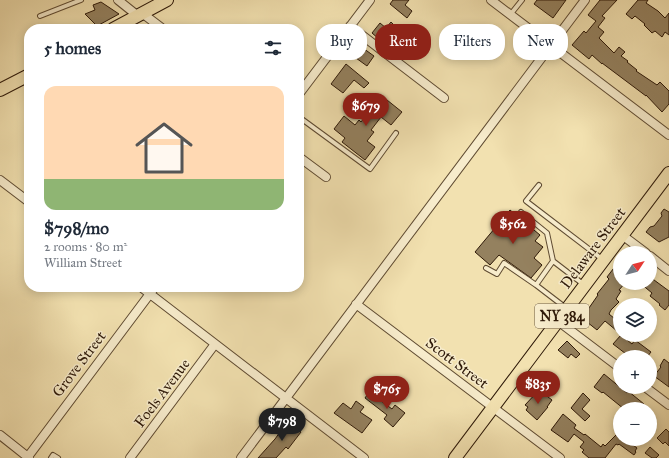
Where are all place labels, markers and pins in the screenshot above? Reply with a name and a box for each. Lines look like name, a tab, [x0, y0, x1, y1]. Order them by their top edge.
pin: $679	[342, 93, 390, 127]
pin: $562	[489, 211, 537, 245]
pin: $835	[514, 371, 562, 405]
pin: $765	[363, 376, 411, 410]
pin: $798	[258, 408, 306, 442]

